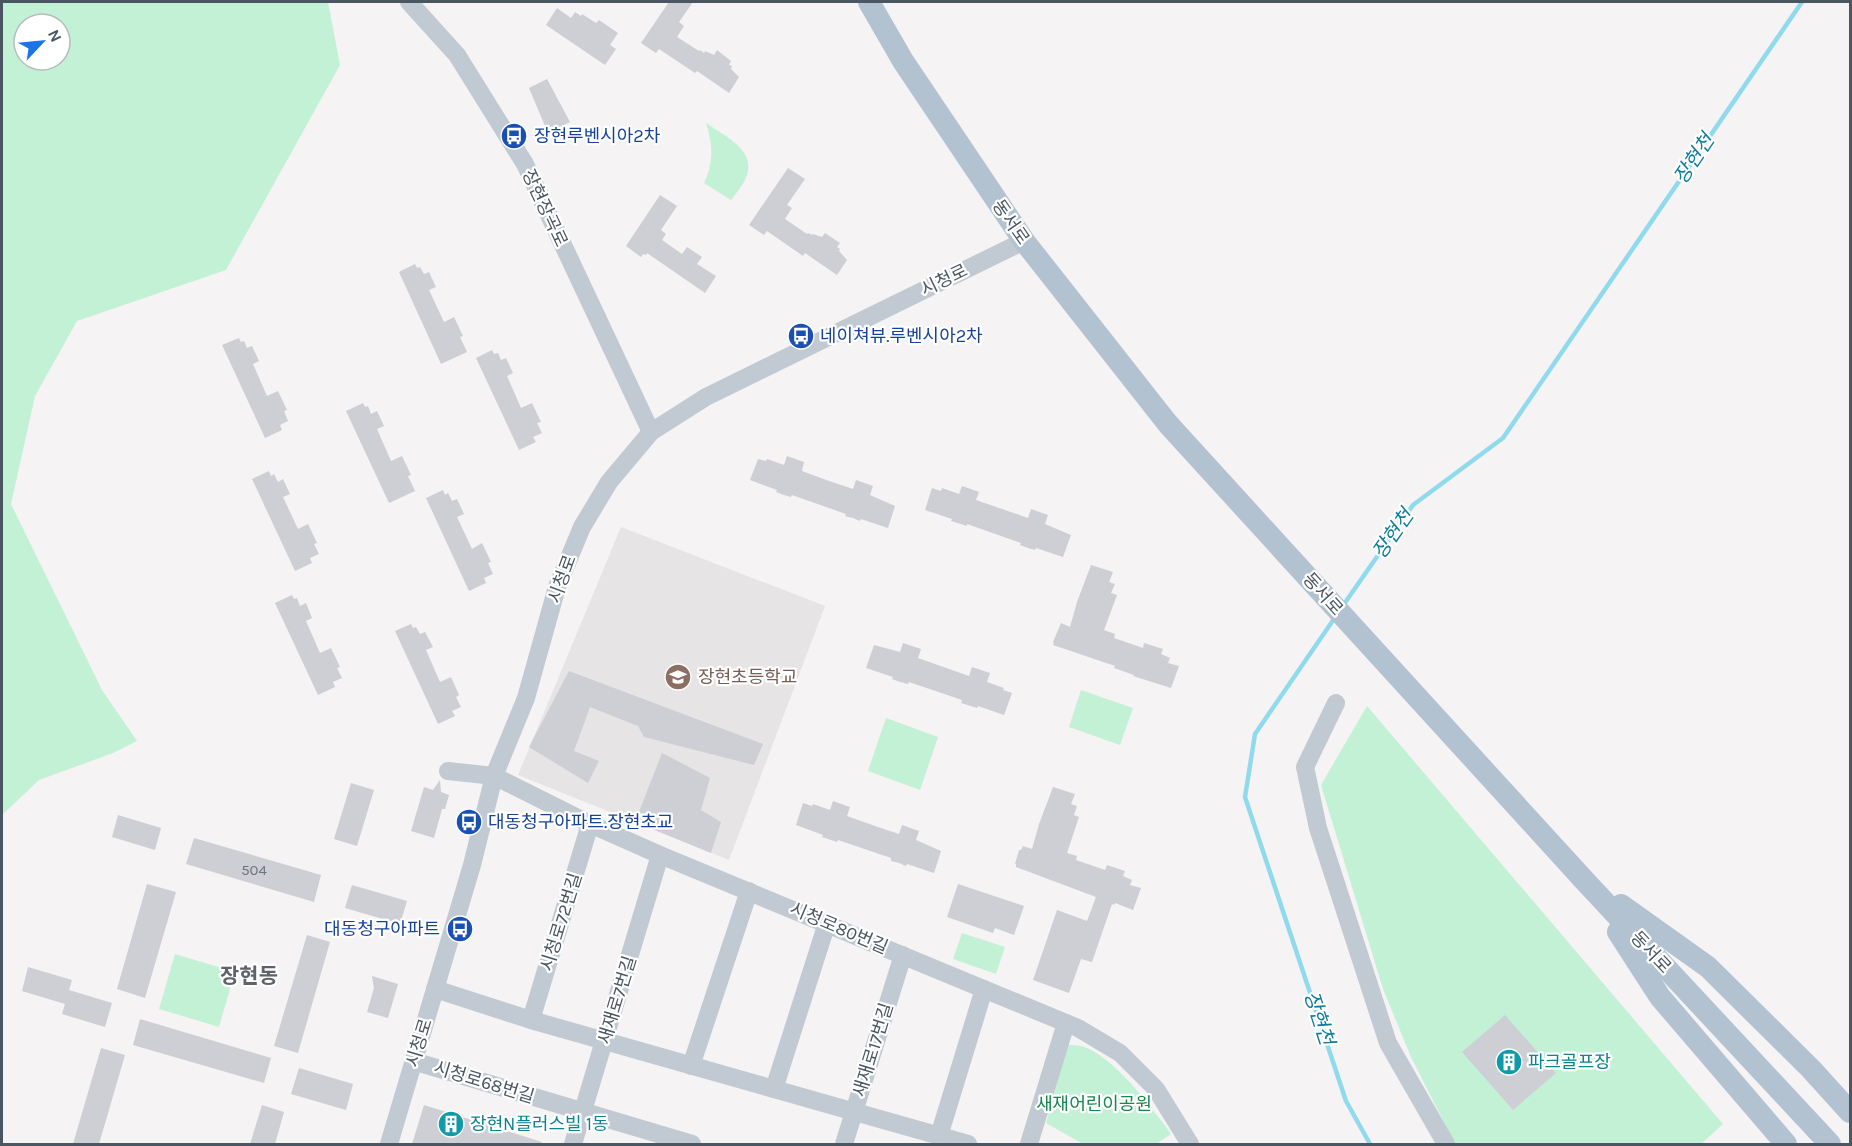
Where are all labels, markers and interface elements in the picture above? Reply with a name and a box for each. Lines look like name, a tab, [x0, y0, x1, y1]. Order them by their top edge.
north arrow	[12, 12, 72, 72]
text: N	[44, 26, 66, 45]
bus stop icon: 장현루벤시아2차	[499, 121, 529, 151]
place label: 장현루벤시아2차	[534, 125, 661, 147]
water label: 장현천	[1669, 128, 1720, 188]
street label: 장현장곡로	[518, 166, 572, 250]
street label: 동서로	[988, 195, 1034, 249]
street label: 시청로	[917, 259, 971, 301]
bus stop icon: 네이쳐뷰.루벤시아2차	[786, 321, 816, 351]
place label: 네이쳐뷰.루벤시아2차	[820, 325, 983, 347]
water label: 장현천	[1368, 503, 1420, 563]
street label: 시청로	[543, 552, 581, 606]
street label: 동서로	[1298, 568, 1348, 620]
school or university icon: 장현초등학교	[663, 662, 693, 692]
place label: 장현초등학교	[698, 666, 797, 688]
bus stop icon: 대동청구아파트.장현초교	[454, 807, 484, 837]
place label: 대동청구아파트.장현초교	[488, 811, 673, 833]
house number: 504	[241, 861, 267, 879]
street label: 시청로72번길	[536, 870, 586, 974]
street label: 시청로80번길	[787, 897, 891, 959]
bus stop icon: 대동청구아파트	[445, 914, 475, 944]
place label: 대동청구아파트	[324, 918, 440, 940]
street label: 동서로	[1626, 926, 1676, 978]
street label: 새재로7번길	[593, 953, 641, 1047]
district label: 장현동	[220, 964, 278, 988]
water label: 장현천	[1300, 988, 1339, 1050]
street label: 새재로17번길	[848, 1000, 898, 1100]
street label: 시청로	[401, 1016, 437, 1070]
building icon: 파크골프장	[1494, 1047, 1524, 1077]
place label: 파크골프장	[1528, 1051, 1611, 1073]
street label: 시청로68번길	[431, 1056, 537, 1108]
park label: 새재어린이공원	[1036, 1093, 1152, 1115]
building icon: 장현N플러스빌 1동	[436, 1109, 466, 1139]
place label: 장현N플러스빌 1동	[470, 1113, 608, 1135]

